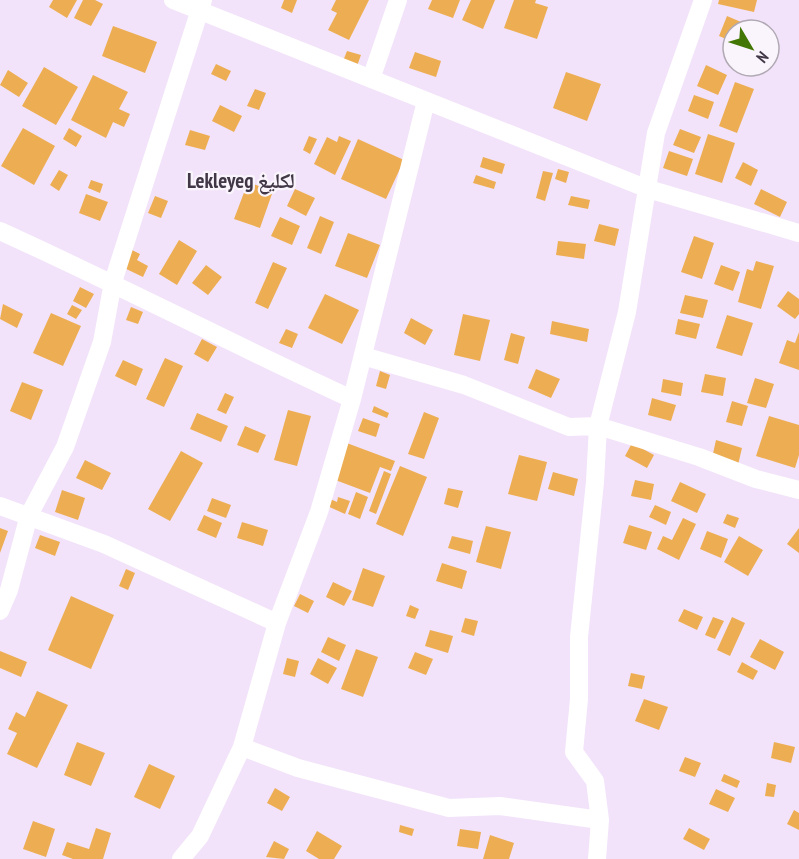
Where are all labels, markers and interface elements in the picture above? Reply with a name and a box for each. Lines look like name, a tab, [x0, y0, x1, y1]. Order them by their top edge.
north arrow	[721, 18, 781, 78]
text: N	[752, 48, 773, 67]
district label: Lekleyeg لكليغ	[187, 167, 295, 195]

